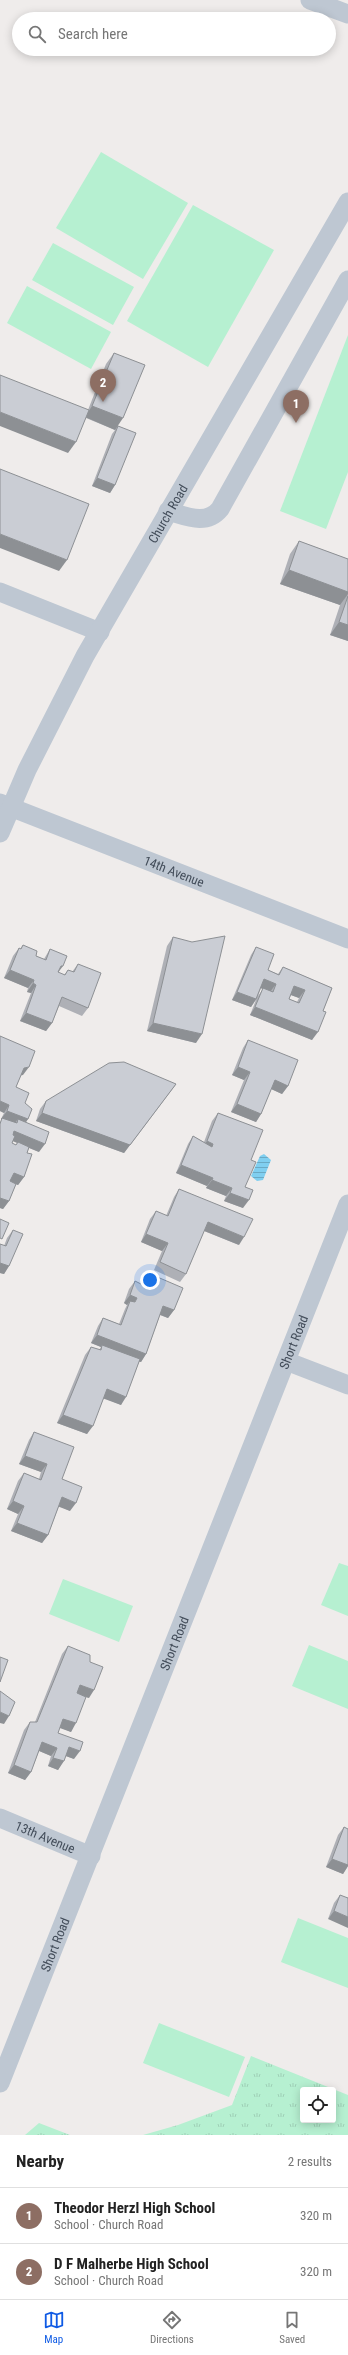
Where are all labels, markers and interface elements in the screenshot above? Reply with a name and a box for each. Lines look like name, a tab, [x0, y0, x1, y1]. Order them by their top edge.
search box	[12, 12, 336, 56]
icon: search	[26, 23, 48, 45]
text: Search here	[58, 25, 128, 43]
pin: 2	[90, 369, 116, 402]
pin: 1	[283, 390, 309, 423]
street label: Church Road	[145, 482, 191, 546]
street label: 14th Avenue	[142, 853, 206, 890]
your location	[140, 1270, 160, 1290]
street label: Short Road	[276, 1313, 311, 1371]
street label: Short Road	[157, 1614, 192, 1673]
street label: 13th Avenue	[13, 1818, 77, 1856]
street label: Short Road	[38, 1915, 73, 1974]
map controls	[300, 2087, 336, 2123]
button: locate	[300, 2087, 336, 2123]
text: Nearby	[16, 2151, 64, 2171]
text: 2 results	[288, 2154, 332, 2169]
text: Theodor Herzl High School	[54, 2199, 215, 2217]
text: 1	[26, 2208, 32, 2223]
text: 320 m	[300, 2208, 332, 2223]
text: School · Church Road	[54, 2217, 163, 2232]
text: D F Malherbe High School	[54, 2255, 209, 2273]
text: 2	[26, 2264, 32, 2279]
text: 320 m	[300, 2264, 332, 2279]
text: School · Church Road	[54, 2273, 163, 2288]
tab: Map	[43, 2309, 65, 2346]
tab: Directions	[150, 2309, 194, 2346]
tab: Saved	[279, 2309, 305, 2346]

